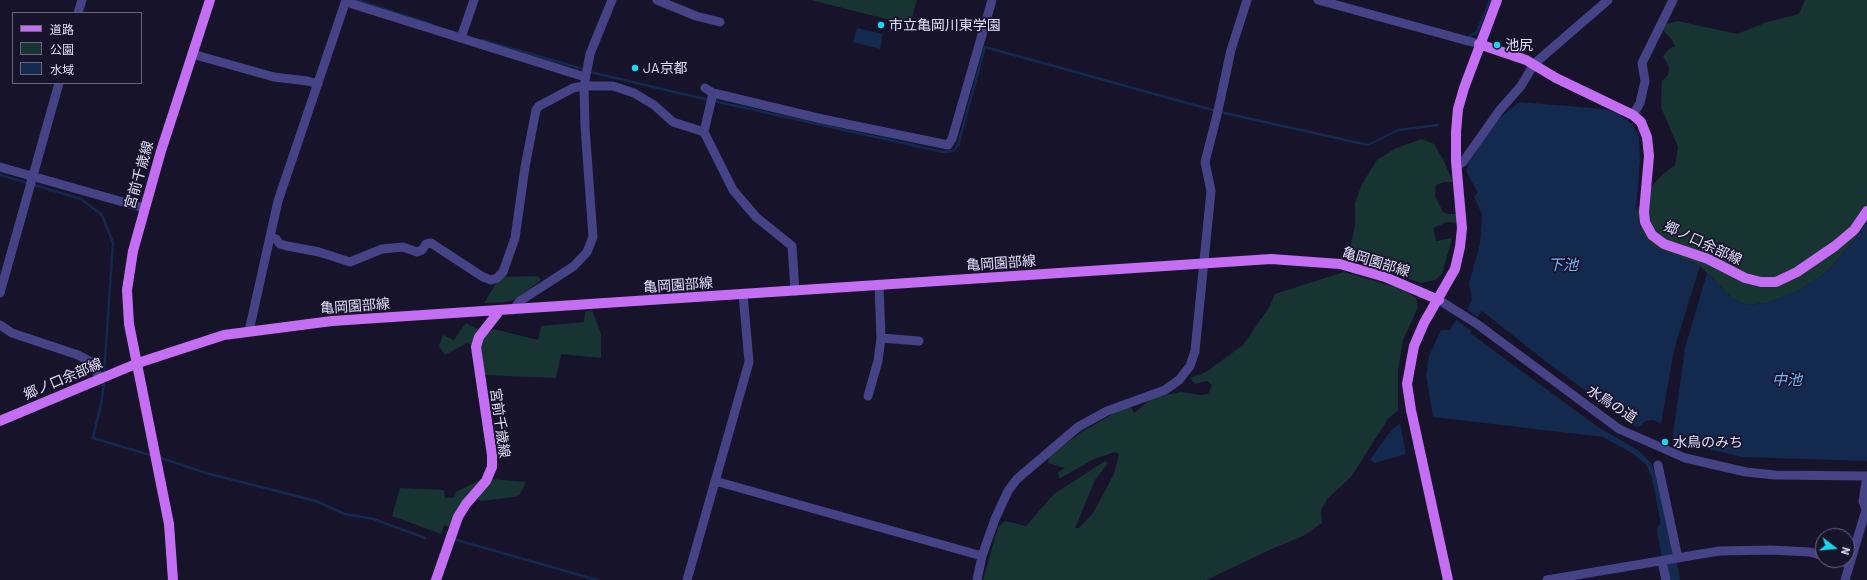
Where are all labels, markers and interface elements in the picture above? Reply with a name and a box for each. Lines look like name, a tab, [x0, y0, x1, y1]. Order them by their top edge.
legend	[12, 12, 142, 84]
place label: 市立亀岡川東学園	[889, 17, 1001, 33]
marker: 市立亀岡川東学園	[876, 20, 886, 30]
text: 道路	[50, 22, 74, 36]
place label: 池尻	[1505, 37, 1533, 53]
marker: 池尻	[1492, 40, 1502, 50]
text: 公園	[50, 42, 74, 56]
place label: JA京都	[643, 60, 687, 76]
text: 水域	[50, 62, 74, 76]
marker: JA京都	[630, 63, 640, 73]
street label: 宮前千歳線	[121, 139, 157, 211]
street label: 郷ノ口余部線	[1661, 218, 1745, 268]
street label: 亀岡園部線	[1340, 244, 1412, 280]
street label: 亀岡園部線	[965, 252, 1037, 274]
water label: 下池	[1548, 256, 1578, 274]
street label: 亀岡園部線	[642, 274, 714, 296]
street label: 亀岡園部線	[319, 295, 391, 317]
street label: 郷ノ口余部線	[21, 355, 105, 403]
water label: 中池	[1772, 371, 1802, 389]
street label: 水鳥の道	[1584, 382, 1640, 426]
street label: 宮前千歳線	[487, 387, 513, 459]
place label: 水鳥のみち	[1673, 434, 1743, 450]
marker: 水鳥のみち	[1660, 437, 1670, 447]
north arrow	[1815, 528, 1855, 568]
text: N	[1839, 546, 1853, 556]

